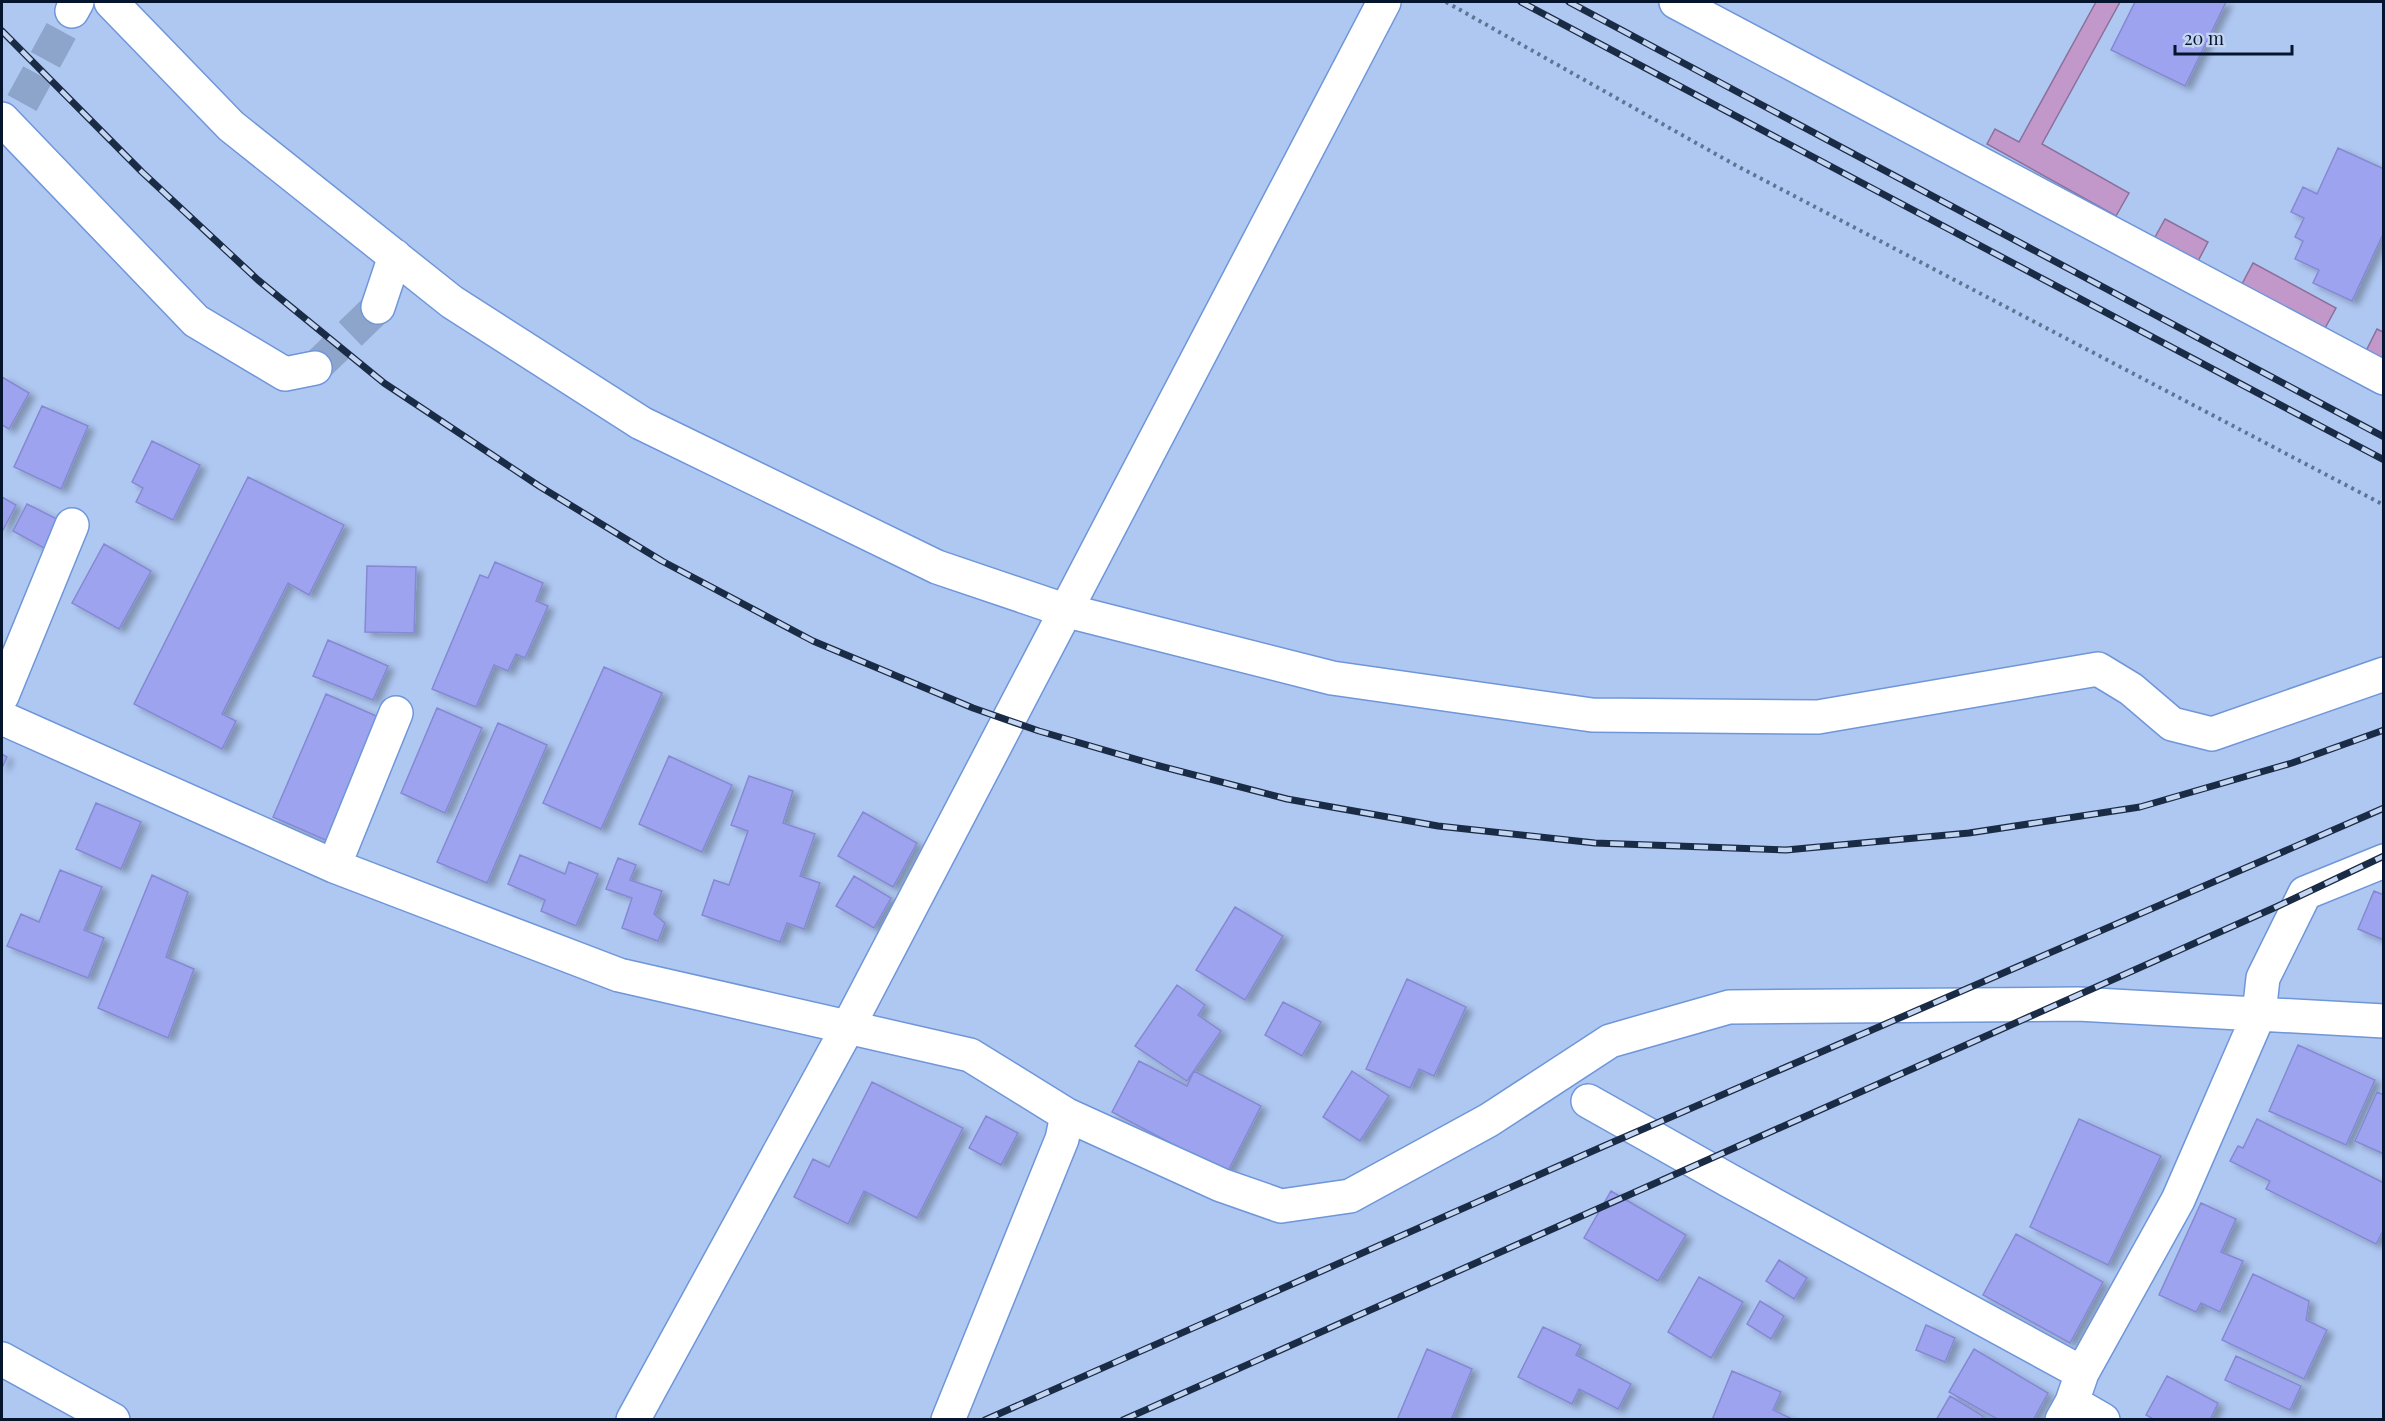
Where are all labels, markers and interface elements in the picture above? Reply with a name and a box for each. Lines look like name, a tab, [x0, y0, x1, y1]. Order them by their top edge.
scale bar	[2175, 18, 2292, 56]
text: 20 m	[2184, 26, 2224, 50]

